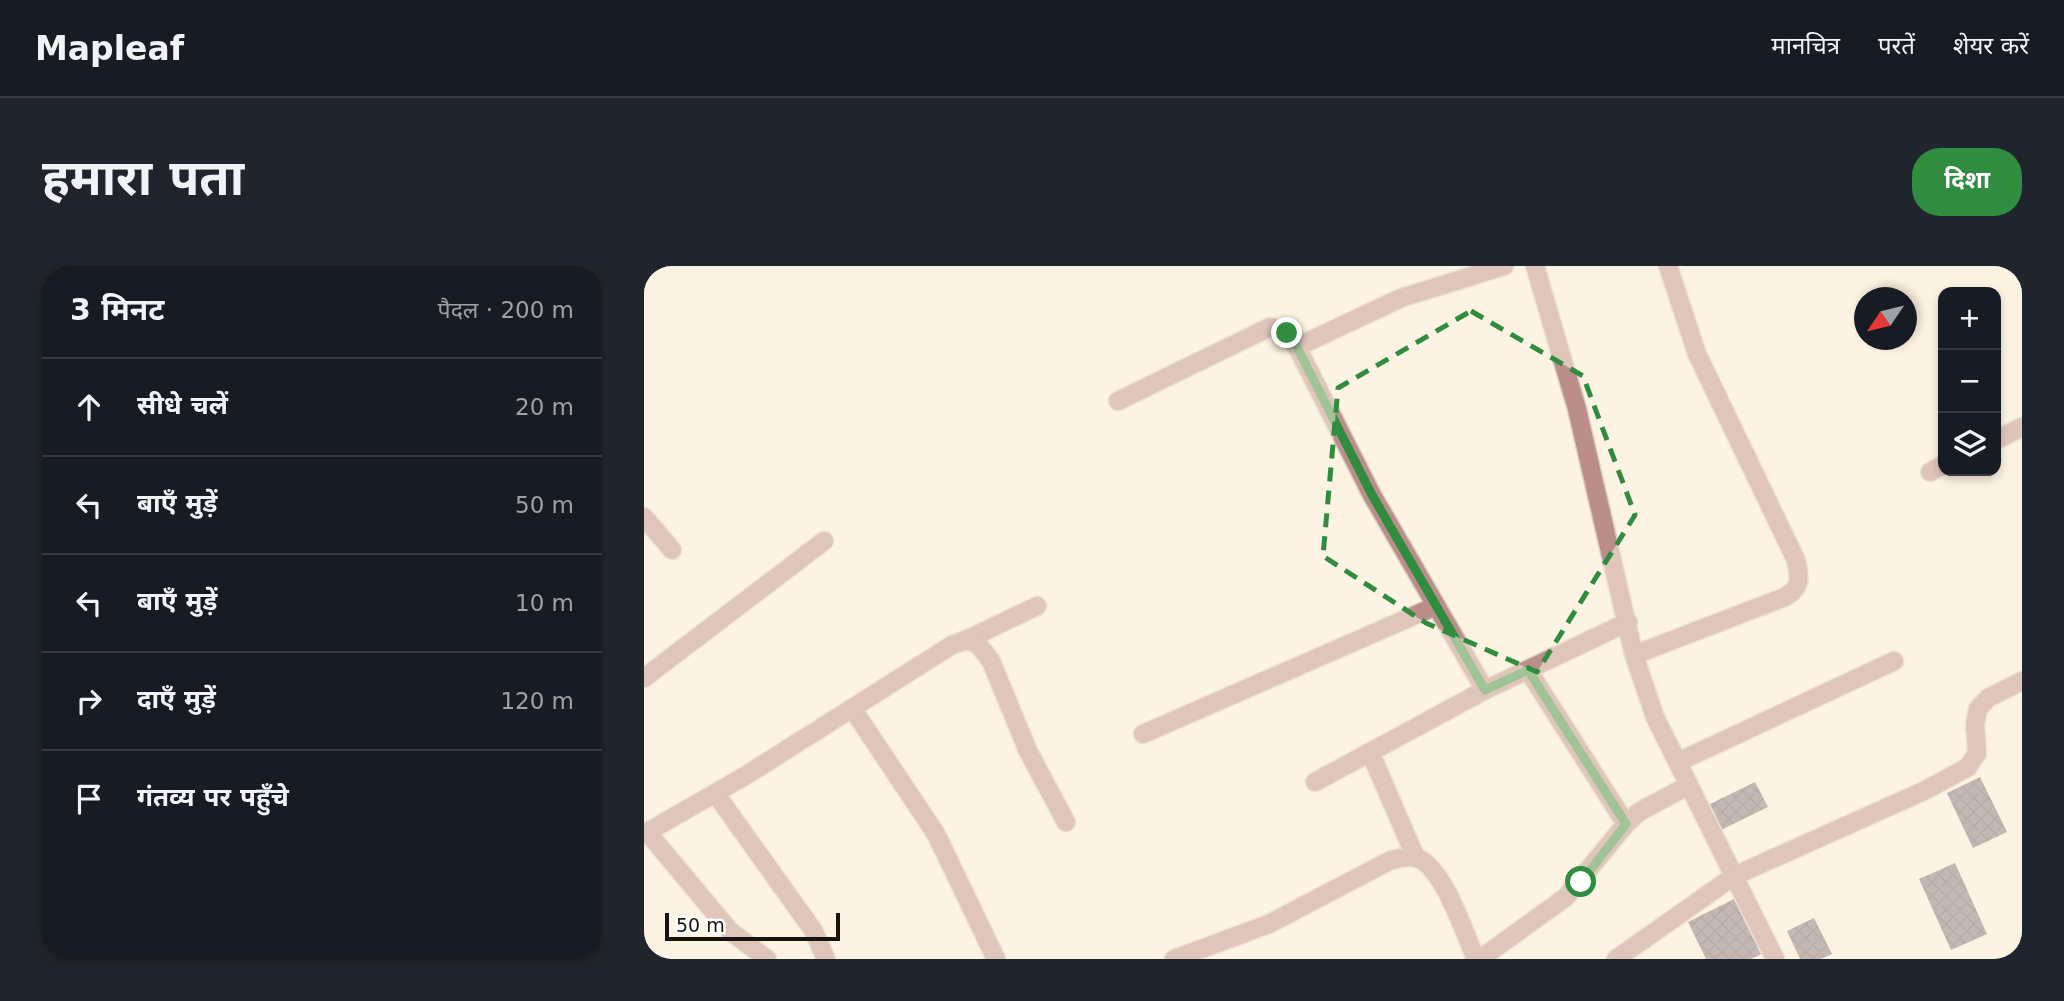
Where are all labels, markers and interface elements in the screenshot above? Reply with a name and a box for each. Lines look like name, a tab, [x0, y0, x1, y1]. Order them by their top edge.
text: Mapleaf	[35, 29, 184, 68]
text: मानचित्र	[1771, 32, 1840, 60]
text: परतें	[1878, 32, 1915, 60]
text: शेयर करें	[1953, 32, 2029, 60]
button: दिशा	[1912, 148, 2022, 216]
text: हमारा पता	[42, 150, 244, 207]
north arrow	[1854, 287, 1917, 350]
map controls	[1938, 287, 2001, 476]
button: +	[1938, 287, 2001, 350]
text: 3 मिनट	[70, 292, 164, 327]
text: पैदल · 200 m	[438, 297, 574, 323]
route end	[1271, 317, 1302, 348]
button: −	[1938, 350, 2001, 413]
icon: ahead	[70, 388, 108, 426]
text: सीधे चलें	[137, 390, 228, 420]
text: 20 m	[515, 394, 574, 420]
button: layers	[1938, 413, 2001, 476]
icon: left	[70, 486, 108, 524]
text: बाएँ मुड़ें	[137, 488, 217, 518]
text: 50 m	[515, 492, 574, 518]
icon: left	[70, 584, 108, 622]
text: बाएँ मुड़ें	[137, 586, 217, 616]
text: 10 m	[515, 590, 574, 616]
icon: right	[70, 682, 108, 720]
text: दाएँ मुड़ें	[137, 684, 216, 714]
text: 120 m	[500, 688, 574, 714]
icon: arrive	[70, 780, 108, 818]
text: गंतव्य पर पहुँचे	[137, 782, 289, 812]
route start	[1565, 866, 1596, 897]
scale bar	[665, 910, 840, 942]
text: 50 m	[676, 914, 725, 936]

